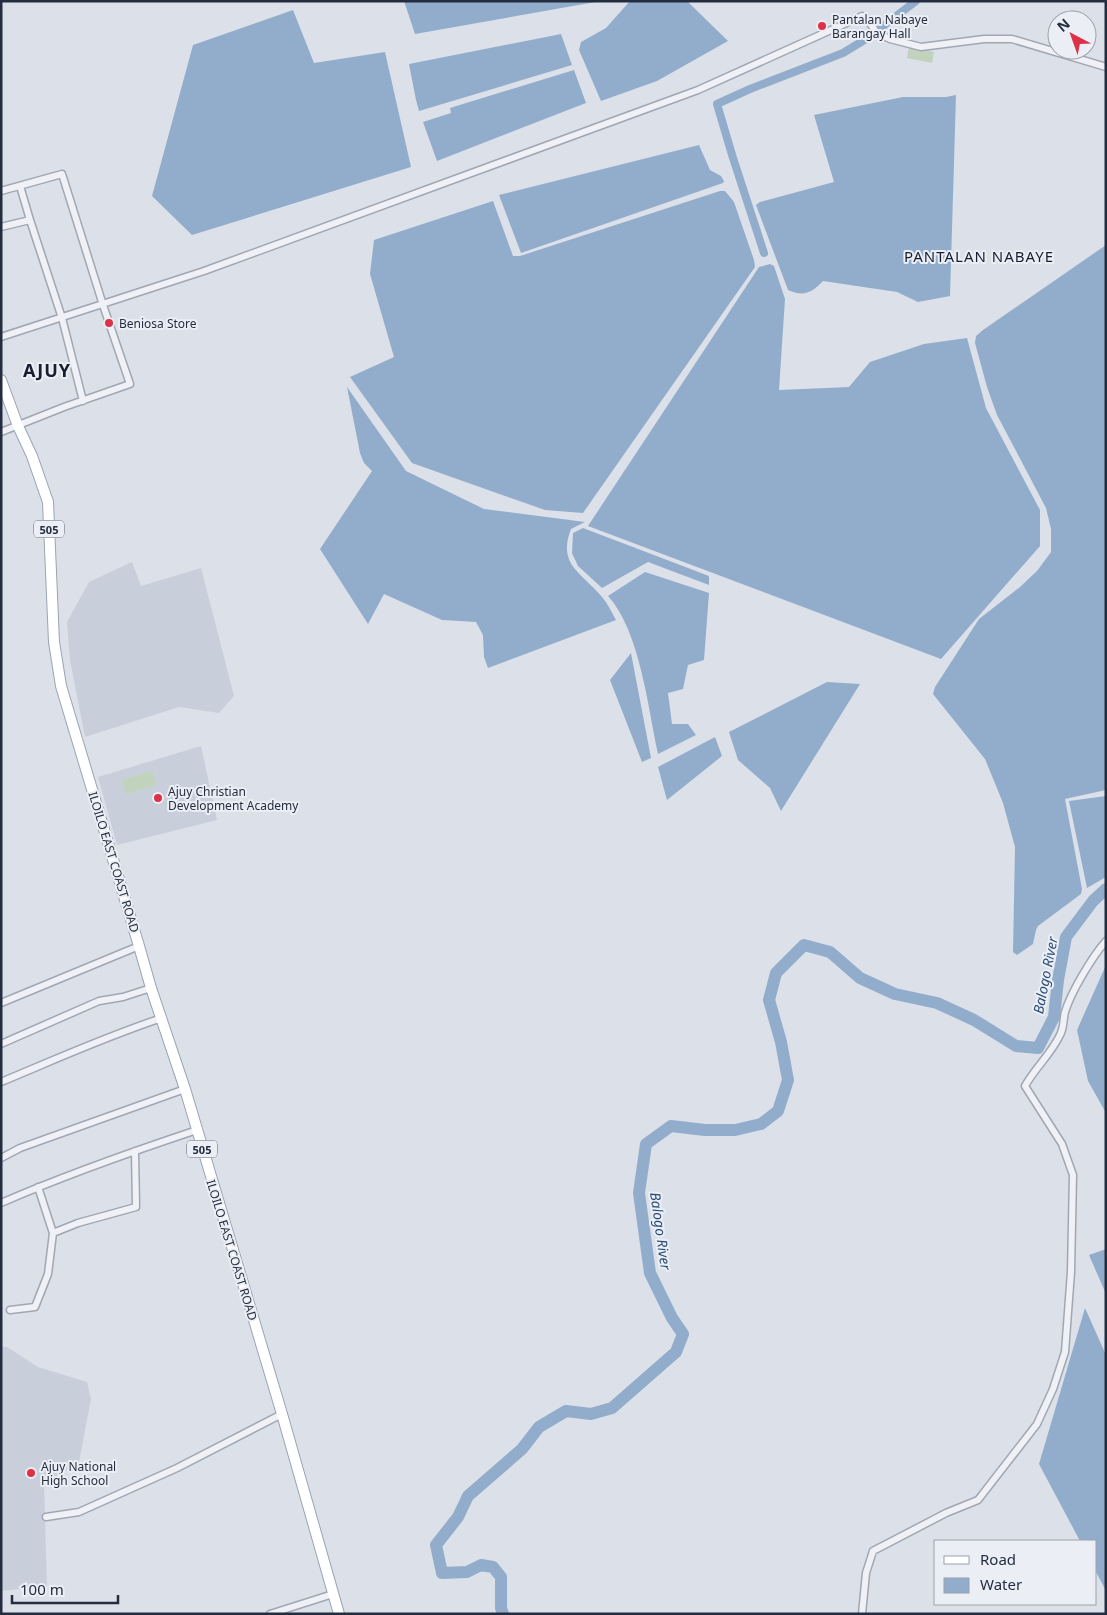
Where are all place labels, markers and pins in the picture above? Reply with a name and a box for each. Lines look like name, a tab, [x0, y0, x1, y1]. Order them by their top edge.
place label: Pantalan Nabaye Barangay Hall	[832, 11, 928, 42]
marker: Pantalan Nabaye Barangay Hall	[816, 20, 828, 32]
place label: Beniosa Store	[119, 315, 197, 332]
marker: Beniosa Store	[103, 317, 115, 329]
place label: Ajuy Christian Development Academy	[168, 783, 299, 814]
marker: Ajuy Christian Development Academy	[152, 792, 164, 804]
place label: Ajuy National High School	[41, 1458, 116, 1489]
marker: Ajuy National High School	[25, 1467, 37, 1479]

